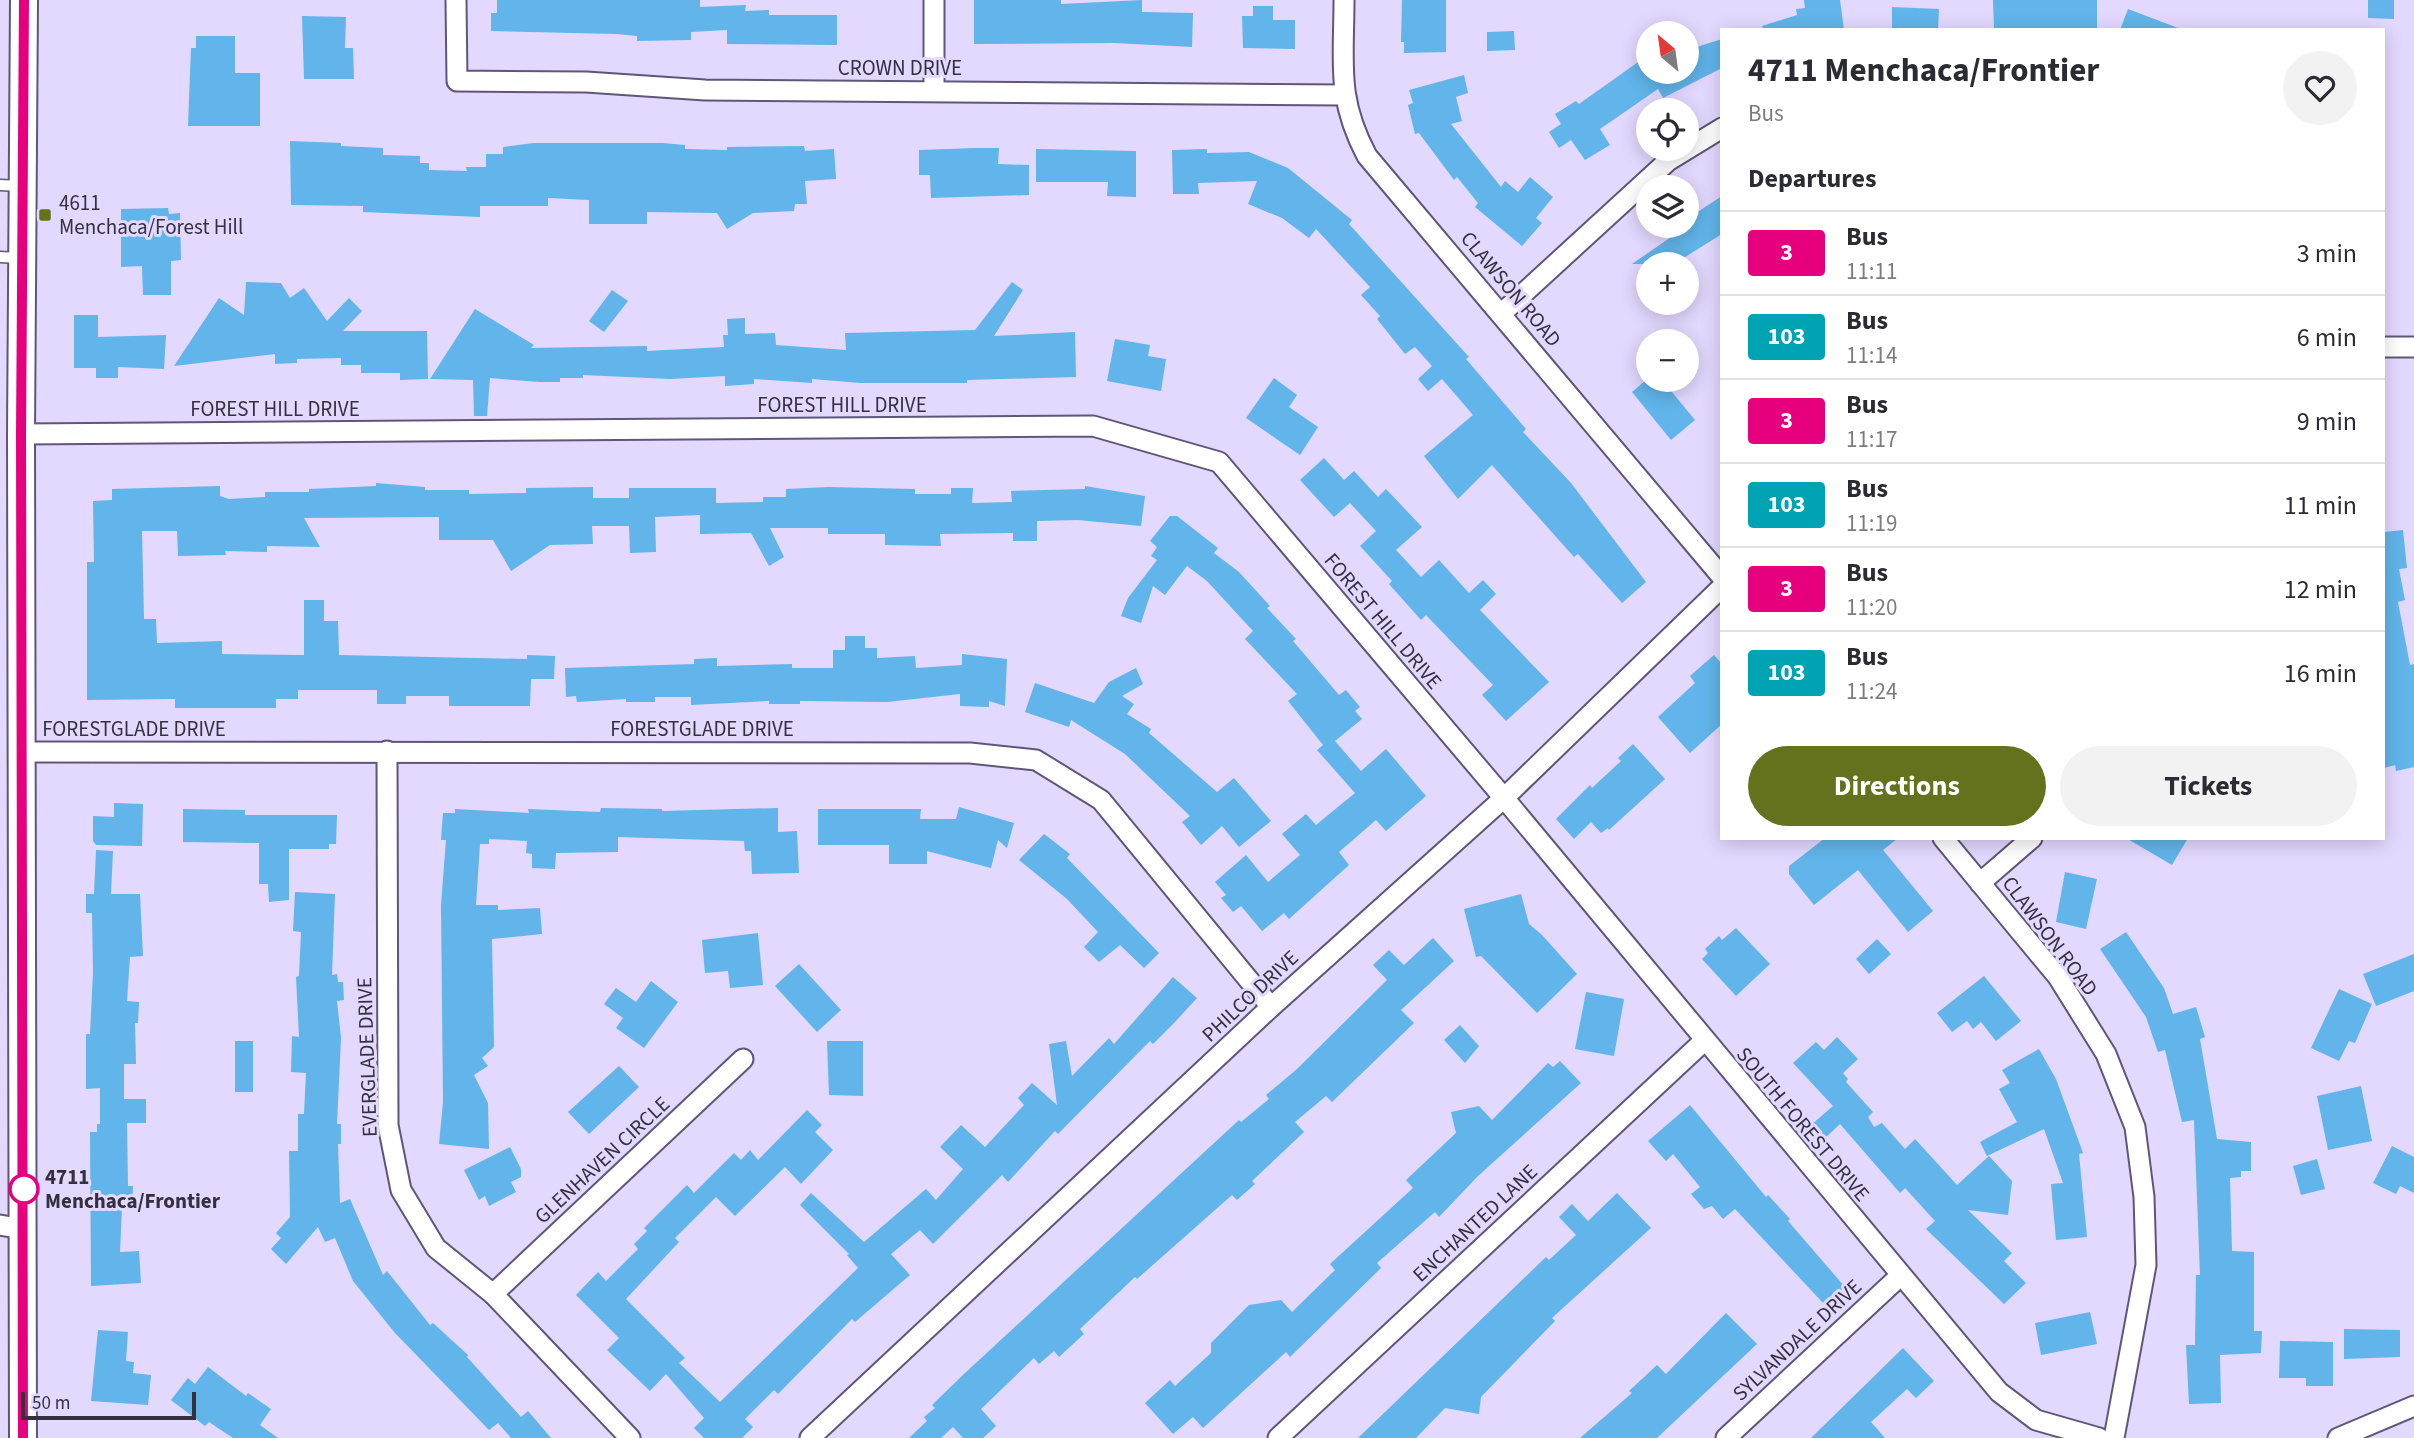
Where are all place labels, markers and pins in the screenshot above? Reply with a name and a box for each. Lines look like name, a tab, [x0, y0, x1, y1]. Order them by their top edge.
place label: 4611 Menchaca/Forest Hill	[59, 188, 243, 242]
marker: 4611 Menchaca/Forest Hill	[37, 207, 53, 223]
place label: 4711 Menchaca/Frontier	[45, 1162, 221, 1216]
marker: 4711 Menchaca/Frontier	[9, 1174, 39, 1204]

